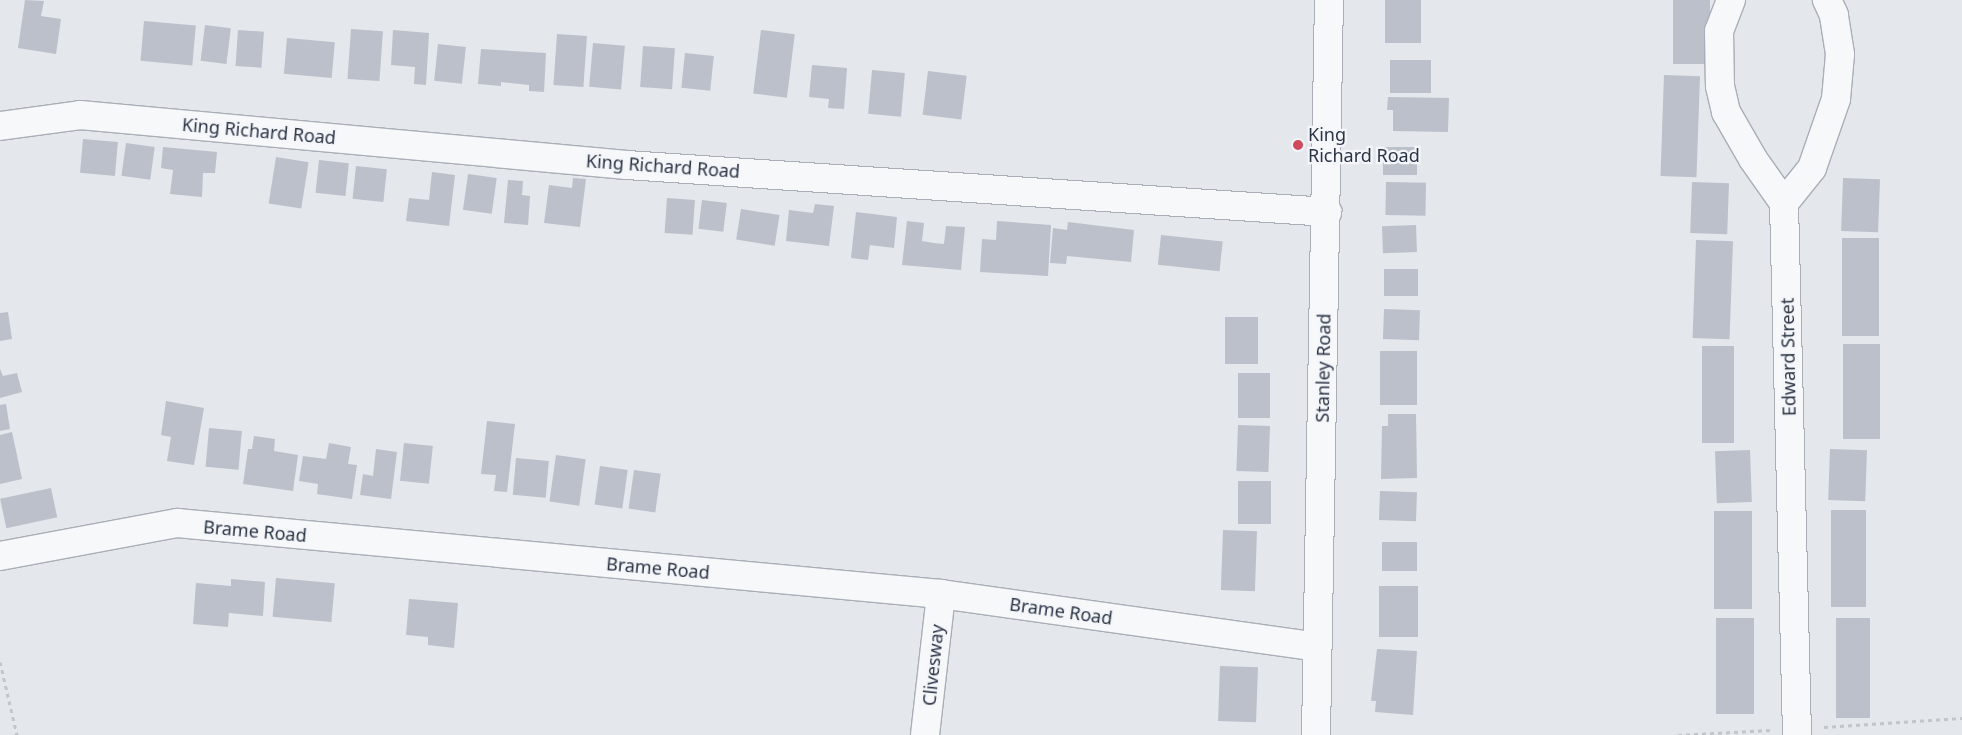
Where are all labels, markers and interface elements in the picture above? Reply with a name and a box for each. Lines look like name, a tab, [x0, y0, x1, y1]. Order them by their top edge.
street label: King Richard Road	[181, 114, 337, 148]
place label: King Richard Road	[1308, 124, 1420, 166]
marker: King Richard Road	[1292, 139, 1304, 151]
street label: King Richard Road	[585, 150, 741, 182]
street label: Edward Street	[1776, 298, 1800, 416]
street label: Stanley Road	[1311, 313, 1335, 423]
street label: Brame Road	[202, 516, 308, 546]
street label: Brame Road	[605, 553, 711, 583]
street label: Brame Road	[1008, 593, 1114, 629]
street label: Clivesway	[918, 623, 948, 707]

